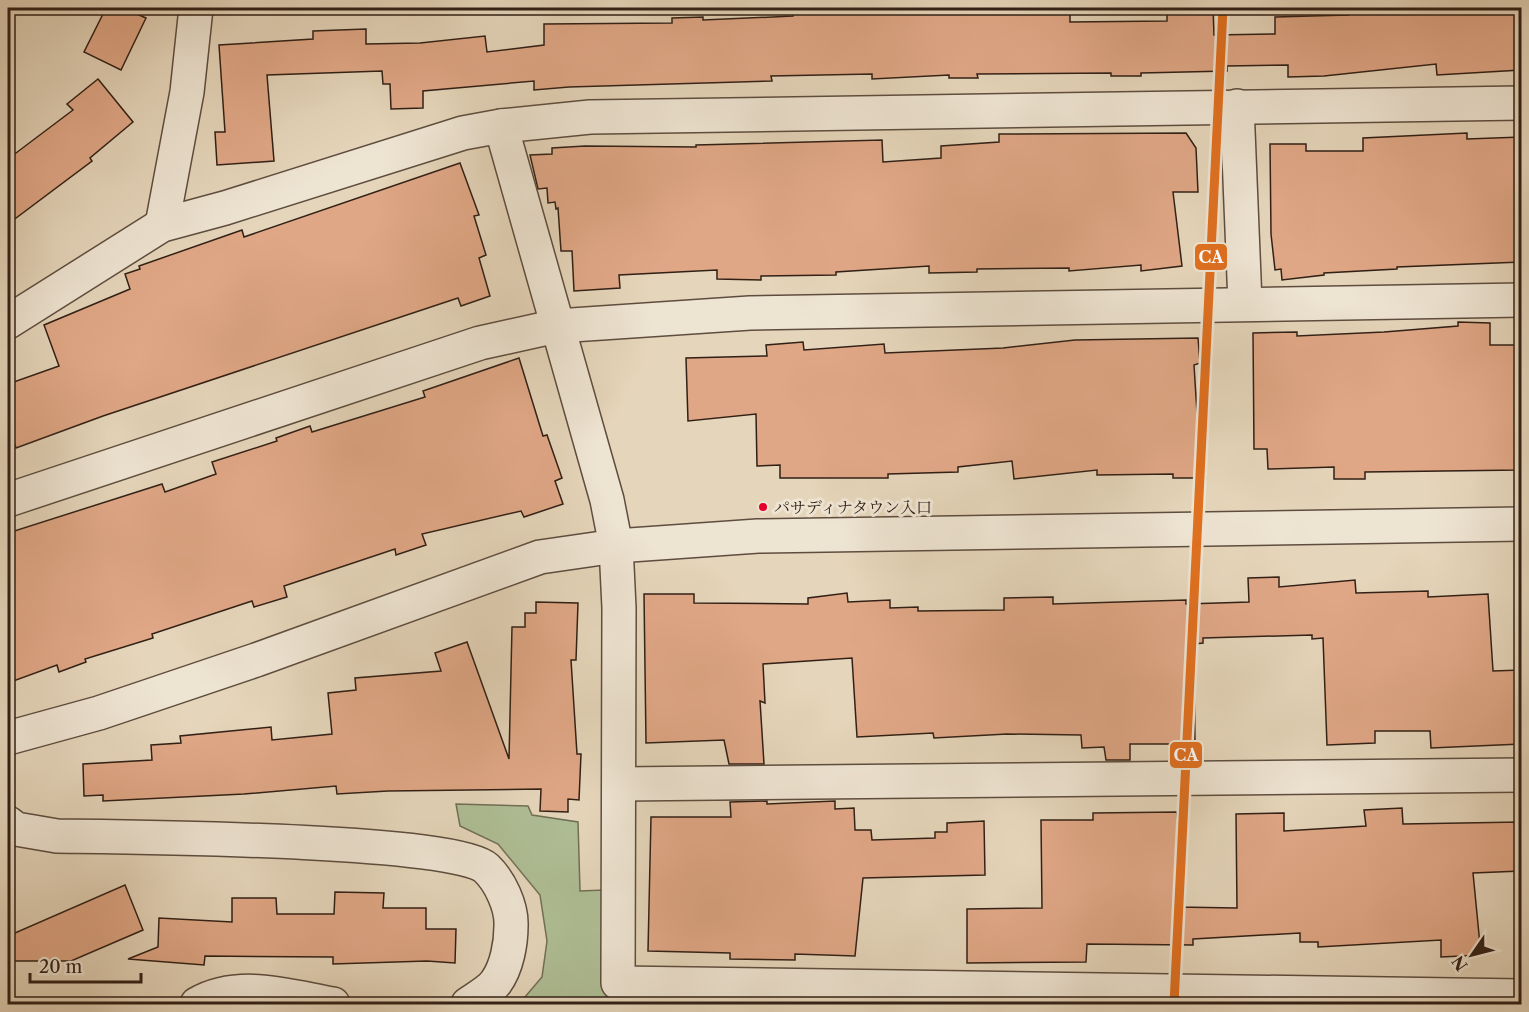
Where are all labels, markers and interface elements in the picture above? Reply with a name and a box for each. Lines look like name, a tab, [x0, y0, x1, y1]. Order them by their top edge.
line badge: CA	[1194, 243, 1228, 271]
text: CA	[1198, 247, 1224, 267]
place label: パサディナタウン入口	[774, 497, 932, 517]
marker: パサディナタウン入口	[757, 501, 769, 513]
line badge: CA	[1169, 741, 1203, 769]
text: CA	[1173, 745, 1199, 765]
north arrow	[1442, 925, 1502, 985]
scale bar	[30, 946, 141, 984]
text: N	[1447, 952, 1472, 975]
text: 20 m	[39, 956, 83, 978]

